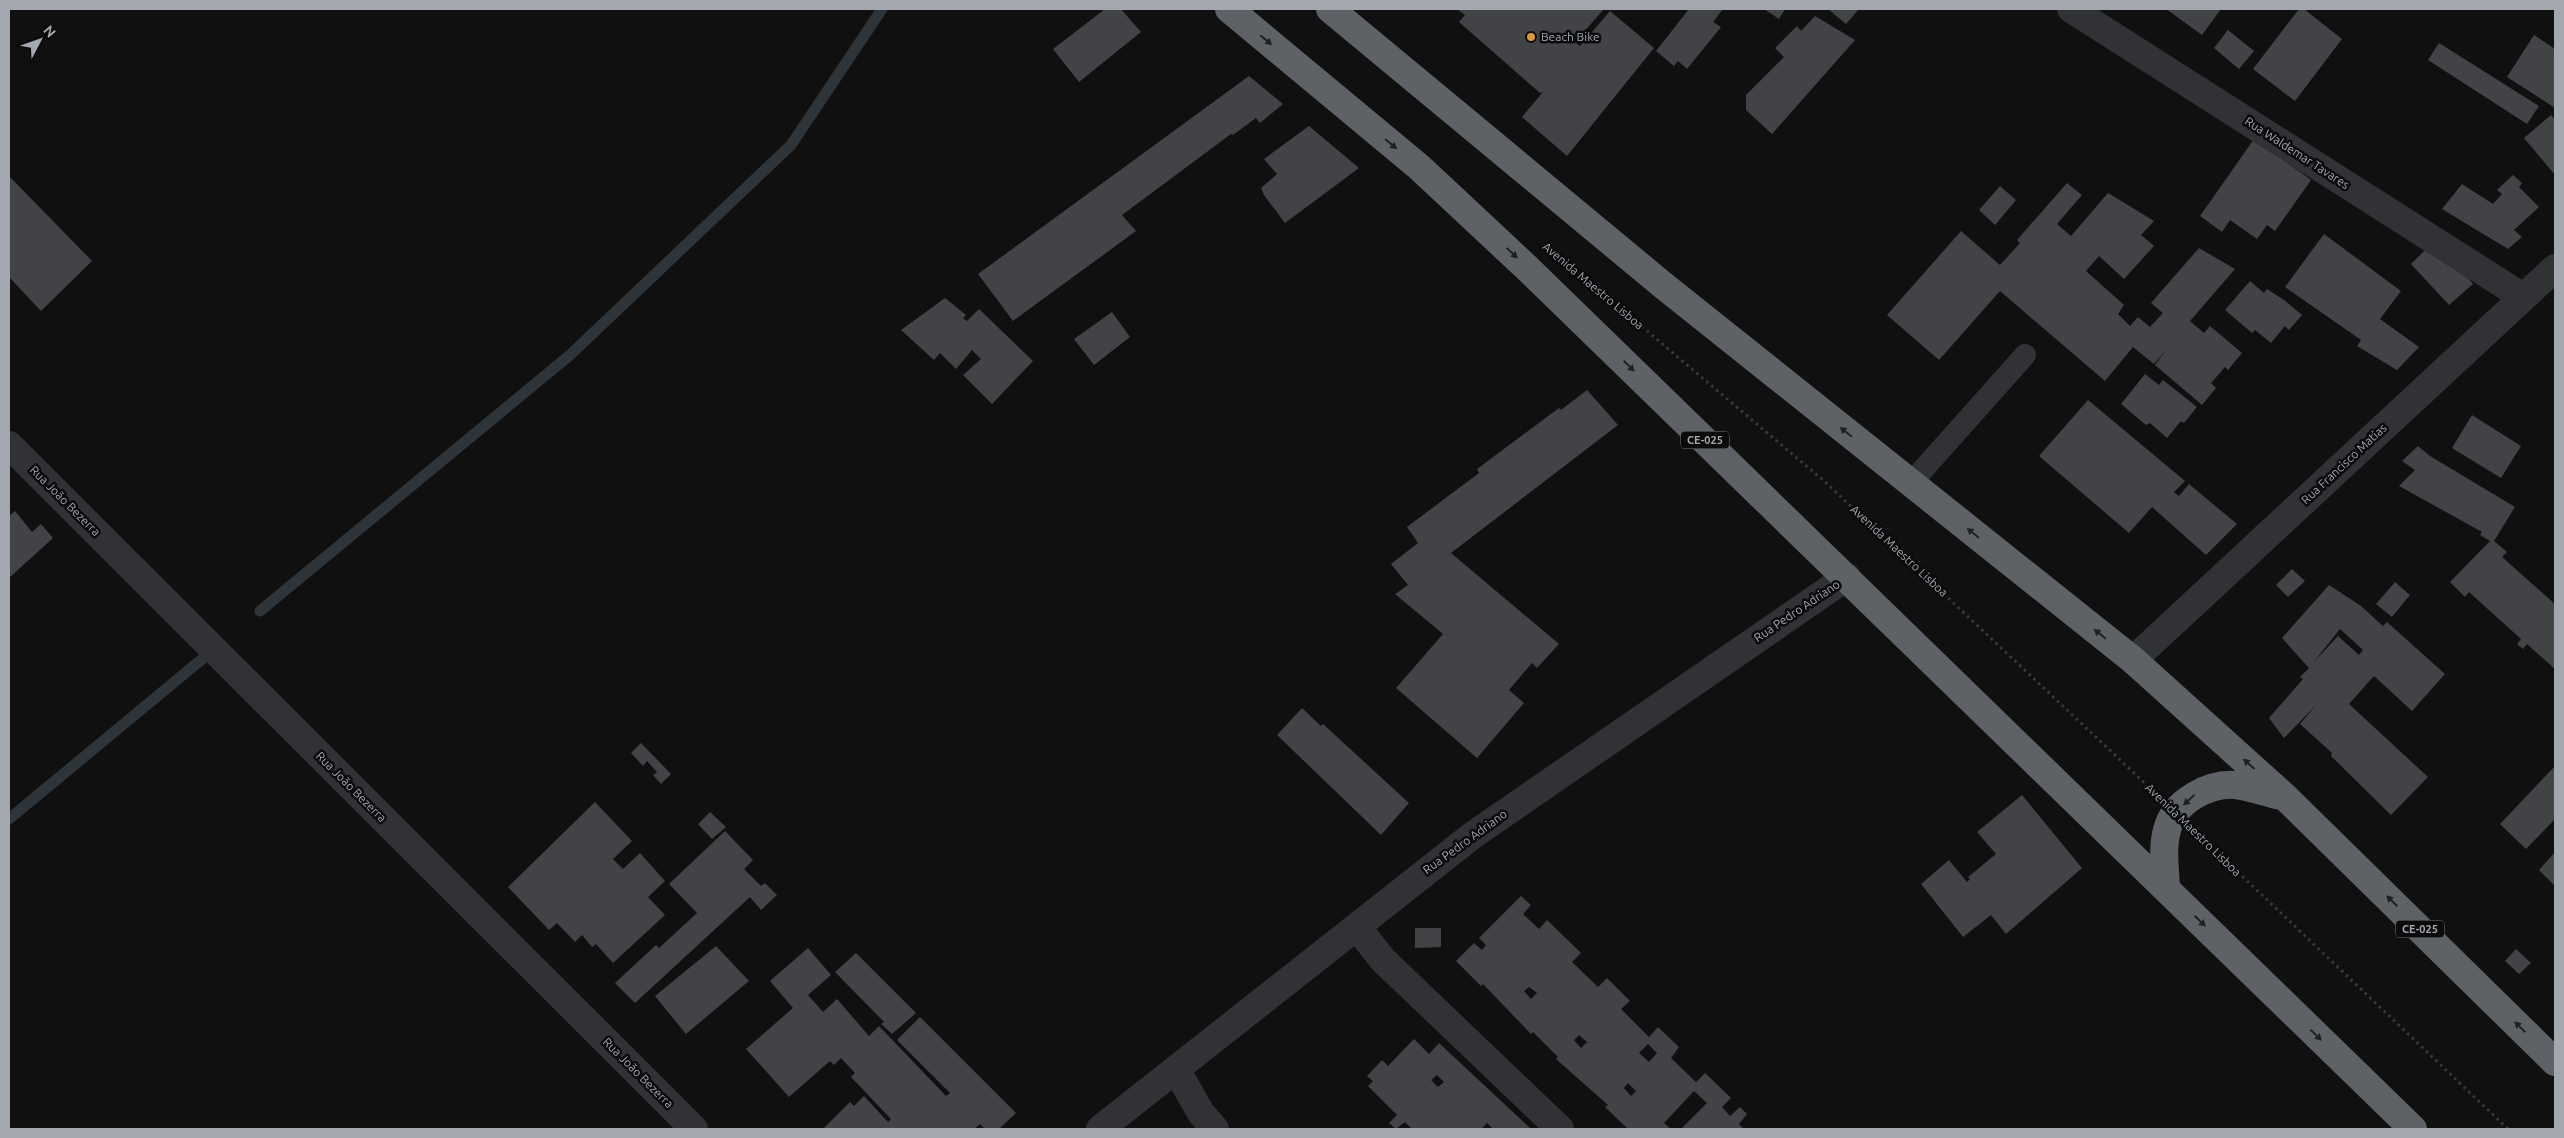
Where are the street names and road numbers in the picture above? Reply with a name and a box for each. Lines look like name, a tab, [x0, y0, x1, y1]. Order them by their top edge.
street label: Rua Waldemar Tavares	[2243, 114, 2352, 191]
street label: Avenida Maestro Lisboa	[1540, 240, 1646, 332]
street label: Rua Francisco Matias	[2298, 421, 2389, 506]
road number: CE-025	[1681, 432, 1729, 448]
street label: Rua João Bezerra	[28, 463, 103, 538]
street label: Avenida Maestro Lisboa	[1848, 502, 1950, 599]
street label: Rua Pedro Adriano	[1751, 577, 1842, 644]
street label: Rua João Bezerra	[314, 749, 389, 824]
street label: Avenida Maestro Lisboa	[2143, 781, 2244, 879]
street label: Rua Pedro Adriano	[1420, 807, 1509, 876]
road number: CE-025	[2396, 921, 2444, 938]
street label: Rua João Bezerra	[601, 1035, 676, 1110]

